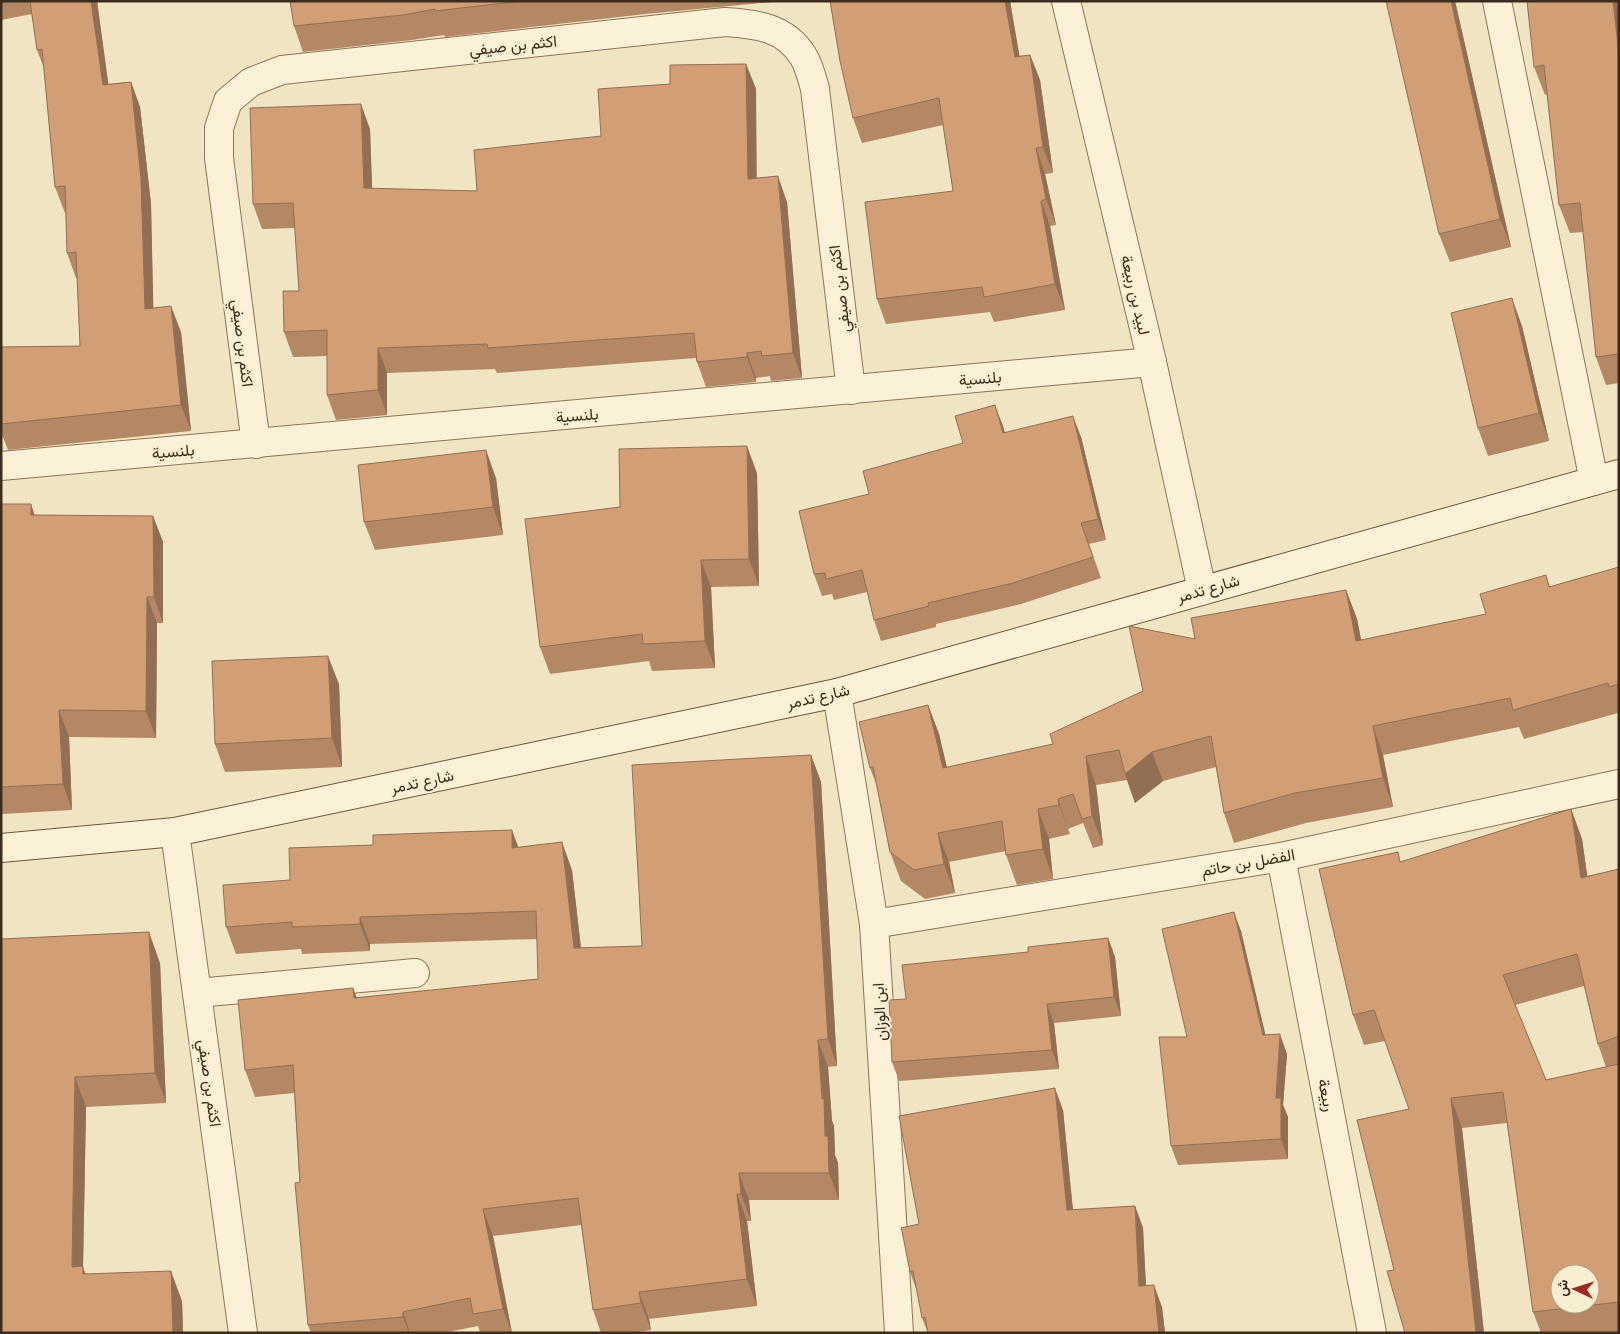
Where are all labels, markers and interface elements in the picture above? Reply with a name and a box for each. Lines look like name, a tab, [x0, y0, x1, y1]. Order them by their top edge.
street label: اكثم بن صيفي	[468, 29, 558, 64]
street label: اكثم بن صيفي	[823, 243, 858, 334]
street label: لبيد بن ربيعة	[1116, 253, 1156, 337]
street label: اكثم بن صيفي	[224, 298, 259, 389]
street label: بلنسية	[958, 365, 1002, 391]
street label: بلنسية	[555, 402, 599, 428]
street label: بلنسية	[151, 438, 195, 464]
street label: شارع تدمر	[1173, 569, 1242, 609]
street label: شارع تدمر	[783, 678, 852, 715]
street label: شارع تدمر	[387, 764, 456, 800]
street label: الفضل بن حاتم	[1199, 843, 1297, 881]
street label: ابن الوزان	[866, 982, 892, 1042]
street label: اكثم بن صيفي	[190, 1038, 227, 1129]
street label: ربيعة	[1313, 1077, 1341, 1113]
north arrow	[1550, 1264, 1600, 1314]
text: ش	[1551, 1279, 1572, 1297]

